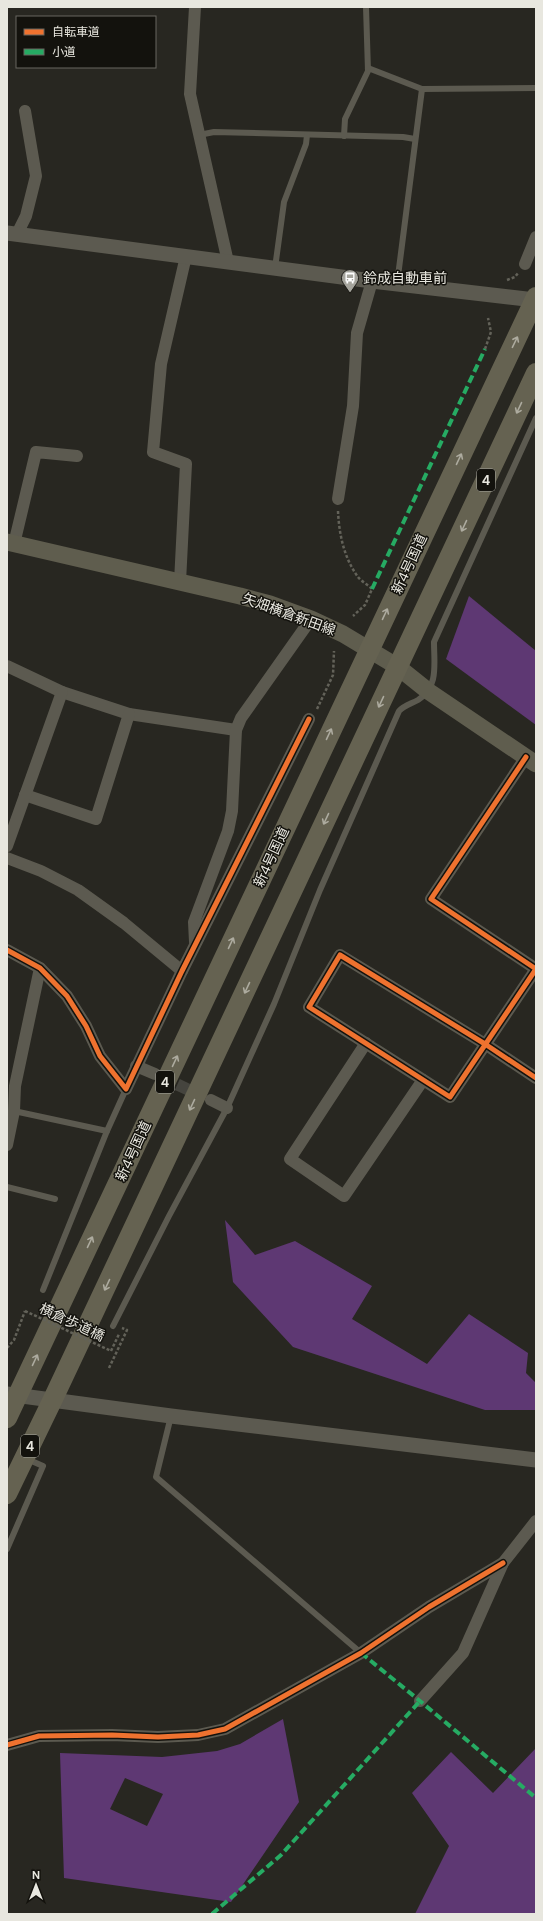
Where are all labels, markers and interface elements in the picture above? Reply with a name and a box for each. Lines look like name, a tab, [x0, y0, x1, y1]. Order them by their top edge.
legend	[16, 16, 156, 68]
text: 自転車道	[52, 24, 100, 40]
text: 小道	[52, 44, 76, 60]
bus stop icon: 鈴成自動車前	[340, 268, 360, 293]
place label: 鈴成自動車前	[363, 269, 447, 287]
one-way arrow	[512, 336, 519, 348]
one-way arrow	[515, 402, 522, 414]
one-way arrow	[456, 454, 463, 466]
road number: 4	[477, 469, 495, 491]
one-way arrow	[460, 519, 467, 531]
street label: 新4号国道	[387, 531, 431, 597]
street label: 矢畑横倉新田線	[240, 589, 338, 639]
one-way arrow	[382, 608, 389, 620]
one-way arrow	[377, 696, 384, 708]
one-way arrow	[326, 728, 333, 740]
one-way arrow	[322, 813, 329, 825]
street label: 新4号国道	[249, 824, 293, 890]
one-way arrow	[228, 938, 235, 950]
one-way arrow	[243, 981, 250, 993]
one-way arrow	[172, 1055, 179, 1067]
road number: 4	[156, 1071, 174, 1093]
one-way arrow	[188, 1099, 195, 1111]
street label: 新4号国道	[111, 1118, 155, 1184]
one-way arrow	[87, 1236, 94, 1248]
one-way arrow	[103, 1278, 110, 1290]
street label: 横倉歩道橋	[36, 1299, 108, 1345]
one-way arrow	[32, 1354, 39, 1366]
road number: 4	[21, 1435, 39, 1457]
north arrow	[16, 1865, 56, 1905]
text: N	[32, 1868, 40, 1882]

